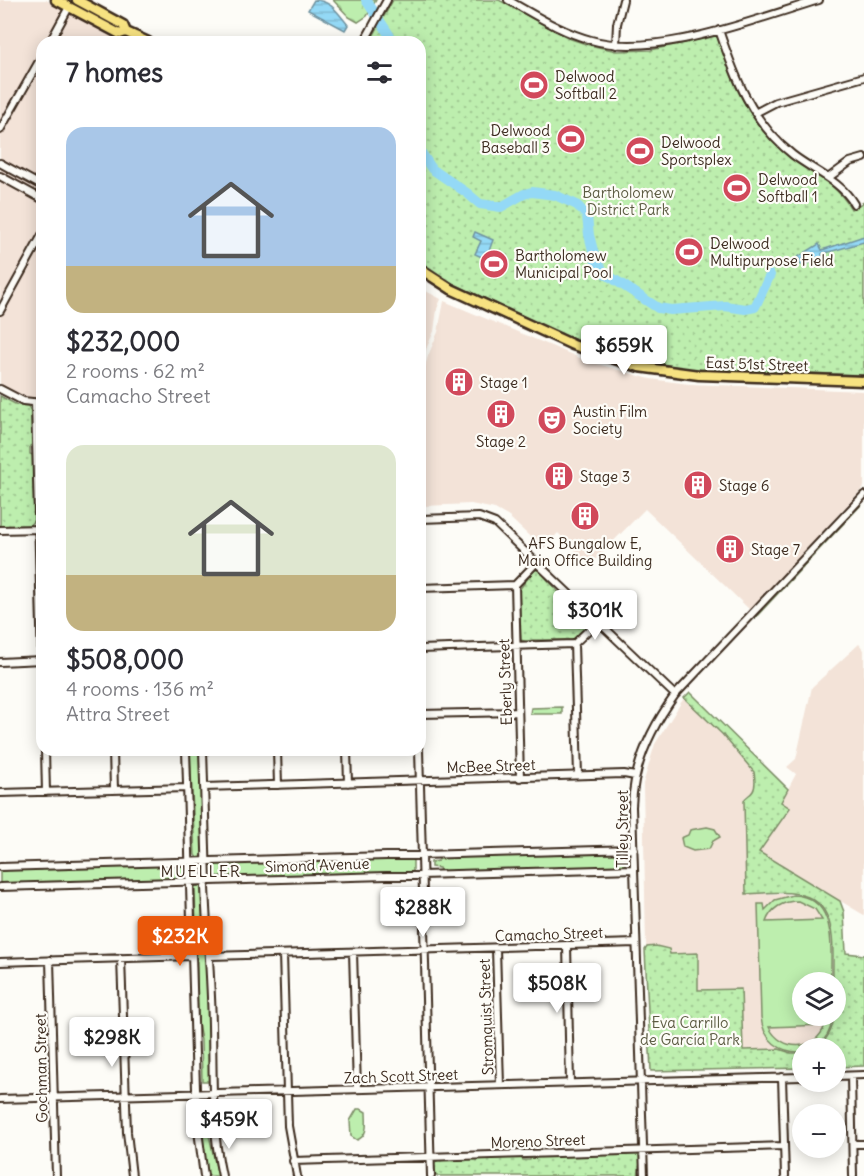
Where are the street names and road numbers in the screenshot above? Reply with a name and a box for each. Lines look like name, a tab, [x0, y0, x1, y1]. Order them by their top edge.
street label: East 51st Street	[705, 353, 809, 375]
street label: Eberly Street	[494, 638, 516, 726]
street label: McBee Street	[446, 755, 536, 777]
street label: Tilley Street	[613, 790, 632, 868]
street label: Simond Avenue	[264, 854, 370, 876]
street label: Camacho Street	[495, 923, 603, 945]
street label: Stromquist Street	[474, 958, 498, 1076]
street label: Gochman Street	[31, 1013, 51, 1123]
street label: Zach Scott Street	[343, 1065, 459, 1087]
street label: Moreno Street	[490, 1130, 586, 1152]

